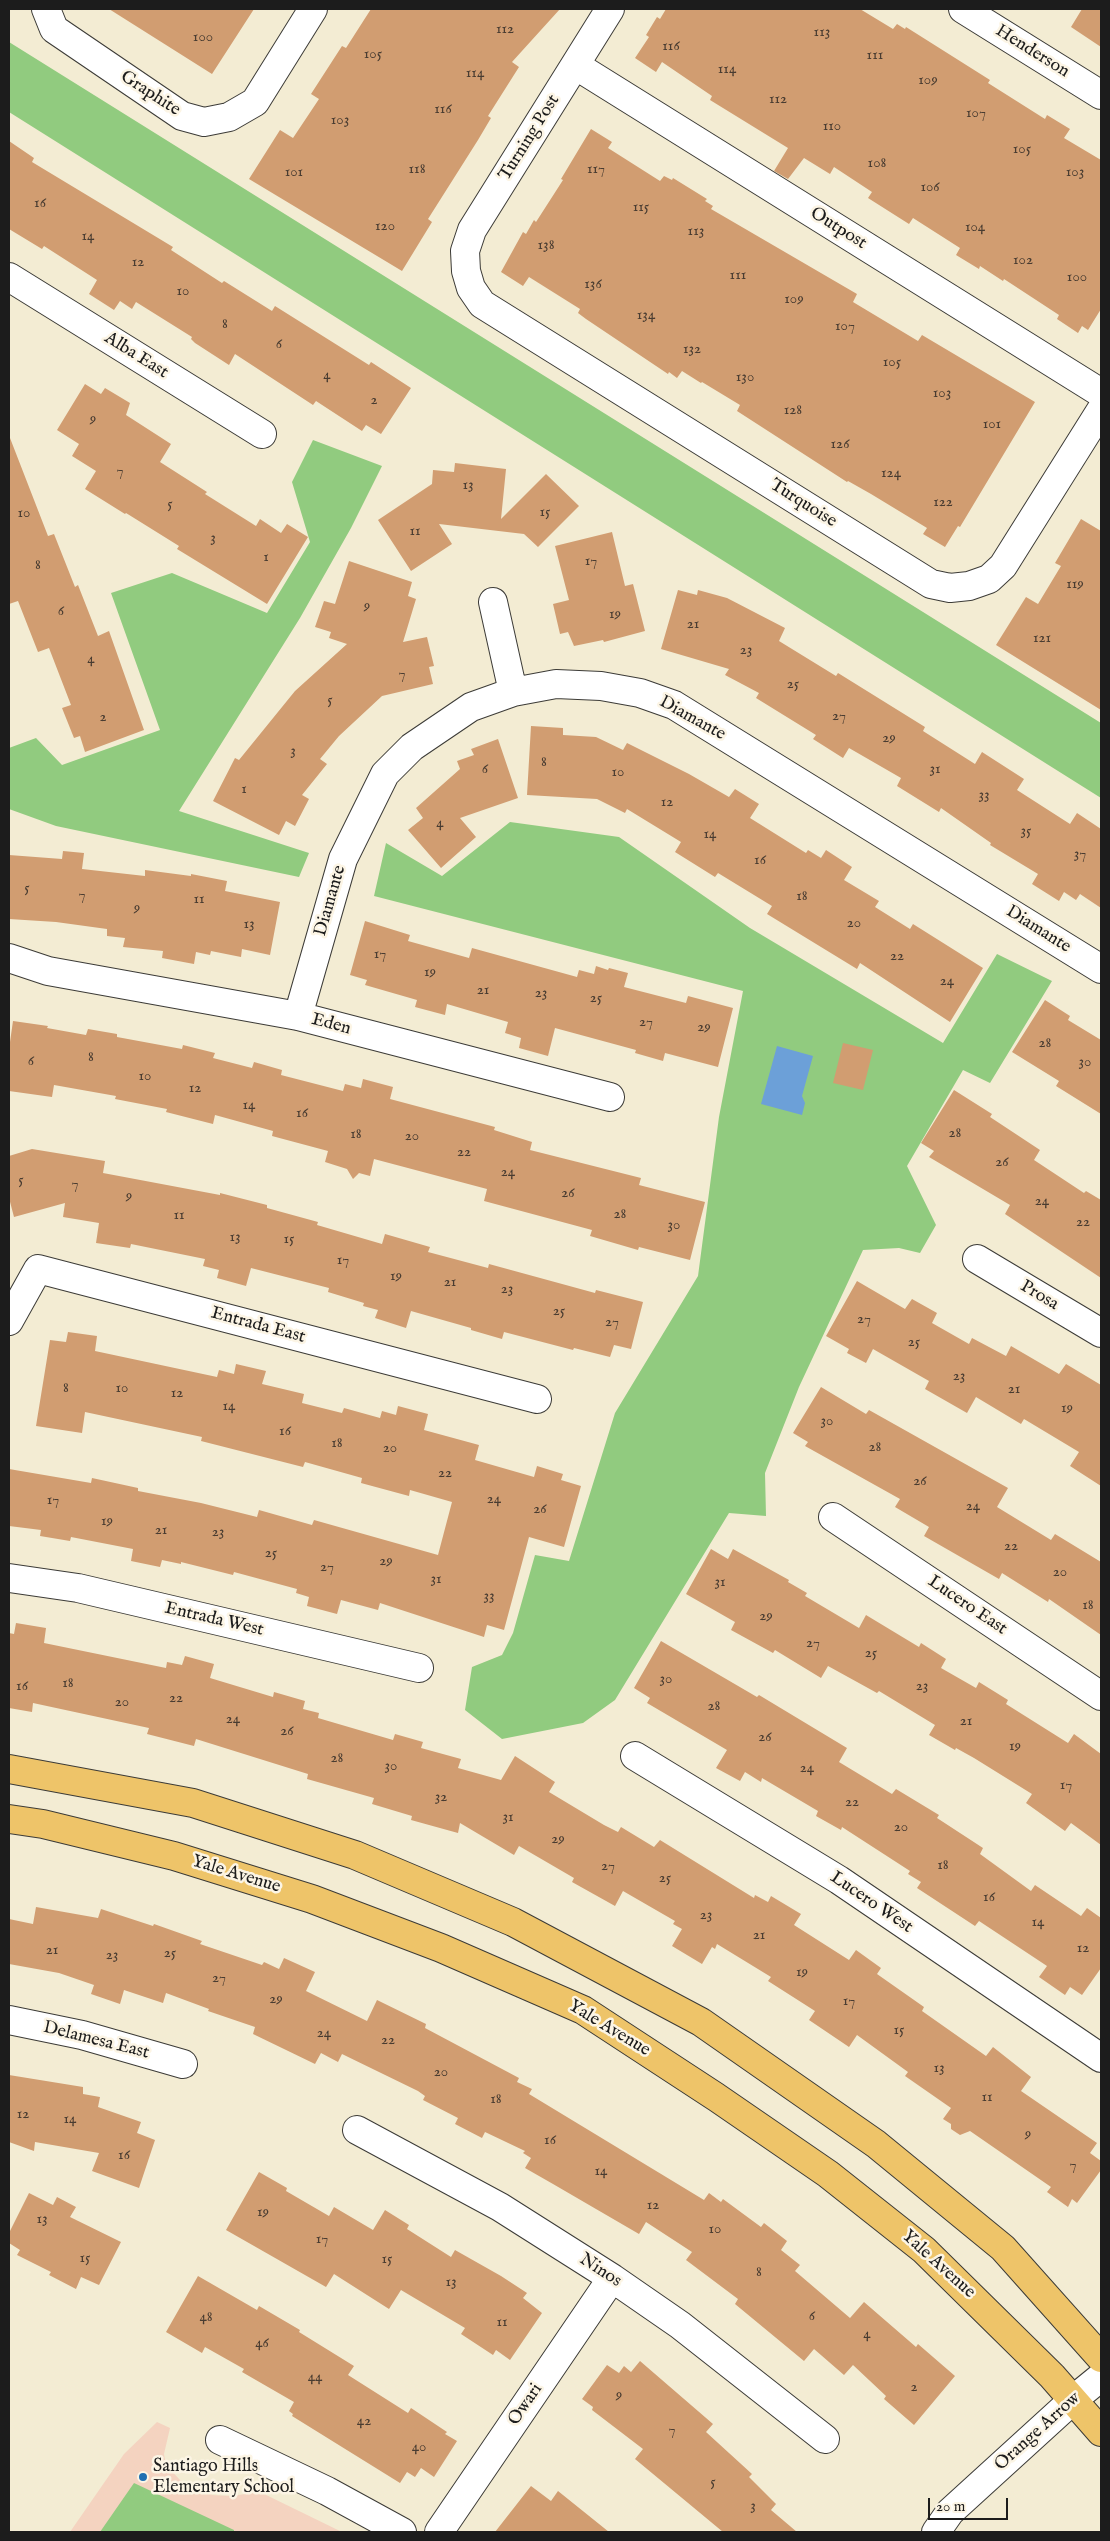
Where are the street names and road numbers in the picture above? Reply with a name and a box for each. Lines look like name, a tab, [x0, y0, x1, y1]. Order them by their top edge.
street label: Henderson	[991, 21, 1073, 83]
street label: Graphite	[116, 67, 184, 121]
street label: Turning Post	[495, 91, 565, 185]
street label: Outpost	[806, 203, 870, 255]
street label: Alba East	[100, 328, 172, 384]
street label: Turquoise	[766, 475, 840, 533]
street label: Diamante	[655, 692, 729, 746]
street label: Diamante	[311, 863, 351, 939]
street label: Diamante	[1001, 902, 1075, 958]
street label: Eden	[309, 1009, 353, 1041]
street label: Prosa	[1016, 1276, 1062, 1316]
street label: Entrada East	[209, 1303, 307, 1349]
street label: Lucero East	[923, 1572, 1011, 1640]
street label: Entrada West	[162, 1598, 266, 1642]
street label: Yale Avenue	[189, 1851, 283, 1899]
street label: Lucero West	[825, 1867, 917, 1939]
street label: Yale Avenue	[564, 1996, 654, 2062]
street label: Delamesa East	[41, 2017, 151, 2065]
street label: Yale Avenue	[897, 2226, 979, 2304]
street label: Ninos	[575, 2249, 625, 2293]
street label: Owari	[504, 2380, 548, 2430]
street label: Orange Arrow	[991, 2388, 1085, 2476]

